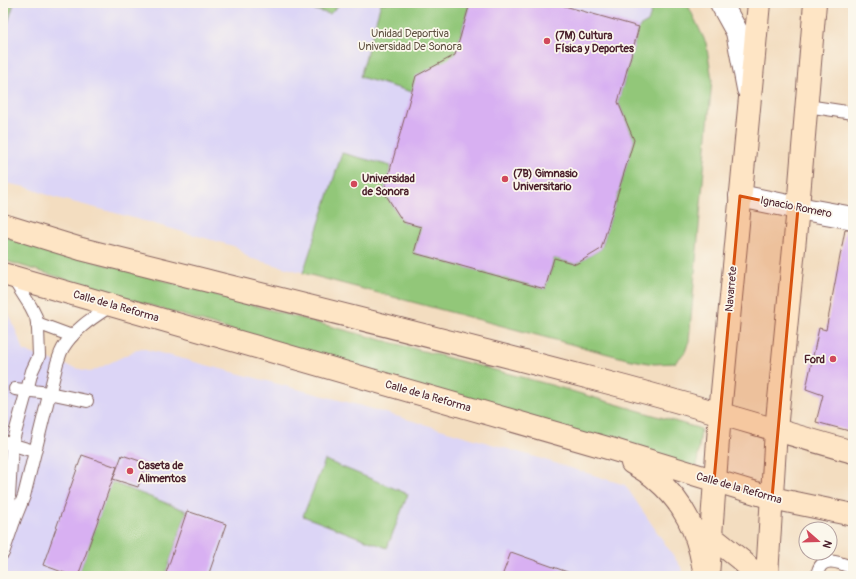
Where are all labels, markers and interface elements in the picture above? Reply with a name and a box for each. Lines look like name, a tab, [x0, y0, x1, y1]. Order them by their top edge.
park label: Unidad Deportiva Universidad De Sonora	[358, 27, 462, 53]
place label: (7M) Cultura Física y Deportes	[555, 29, 634, 55]
marker: (7M) Cultura Física y Deportes	[542, 36, 552, 46]
place label: (7B) Gimnasio Universitario	[513, 167, 578, 193]
place label: Universidad de Sonora	[362, 172, 415, 198]
marker: (7B) Gimnasio Universitario	[500, 174, 510, 184]
marker: Universidad de Sonora	[349, 179, 359, 189]
street label: Ignacio Romero	[759, 194, 833, 220]
street label: Navarrete	[723, 265, 740, 312]
street label: Calle de la Reforma	[72, 288, 160, 324]
place label: Ford	[804, 353, 825, 366]
marker: Ford	[828, 354, 838, 364]
street label: Calle de la Reforma	[384, 378, 472, 414]
place label: Caseta de Alimentos	[138, 459, 186, 485]
marker: Caseta de Alimentos	[125, 466, 135, 476]
street label: Calle de la Reforma	[695, 470, 783, 506]
north arrow	[798, 521, 838, 561]
text: N	[819, 539, 834, 550]

